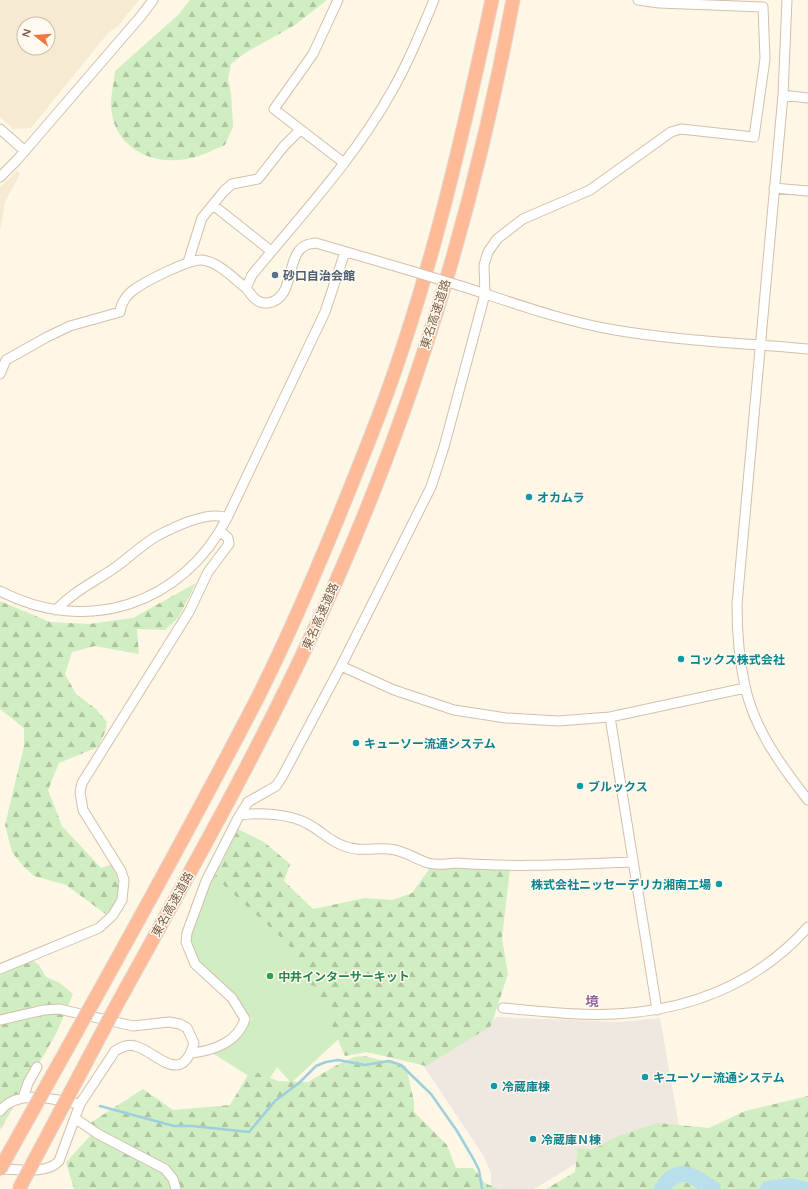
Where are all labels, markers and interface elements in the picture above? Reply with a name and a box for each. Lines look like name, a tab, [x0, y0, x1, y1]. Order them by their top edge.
north arrow	[16, 16, 56, 56]
text: N	[19, 27, 34, 39]
place label: 砂口自治会館	[282, 268, 355, 283]
marker: 砂口自治会館	[270, 270, 280, 280]
street label: 東名高速道路	[417, 277, 453, 351]
place label: オカムラ	[537, 490, 584, 505]
marker: オカムラ	[524, 492, 534, 502]
street label: 東名高速道路	[299, 580, 341, 652]
place label: コックス株式会社	[689, 652, 785, 667]
marker: コックス株式会社	[676, 654, 686, 664]
place label: キューソー流通システム	[364, 736, 496, 751]
marker: キューソー流通システム	[351, 738, 361, 748]
place label: ブルックス	[588, 779, 648, 794]
marker: ブルックス	[575, 781, 585, 791]
street label: 東名高速道路	[148, 869, 196, 939]
place label: 株式会社ニッセーデリカ湘南工場	[531, 877, 711, 892]
marker: 株式会社ニッセーデリカ湘南工場	[714, 879, 724, 889]
place label: 中井インターサーキット	[278, 969, 410, 984]
marker: 中井インターサーキット	[265, 971, 275, 981]
district label: 境	[585, 993, 599, 1009]
place label: キユーソー流通システム	[653, 1070, 785, 1085]
marker: キユーソー流通システム	[640, 1072, 650, 1082]
place label: 冷蔵庫棟	[502, 1079, 550, 1094]
marker: 冷蔵庫棟	[489, 1081, 499, 1091]
place label: 冷蔵庫Ｎ棟	[541, 1132, 601, 1147]
marker: 冷蔵庫Ｎ棟	[528, 1134, 538, 1144]

